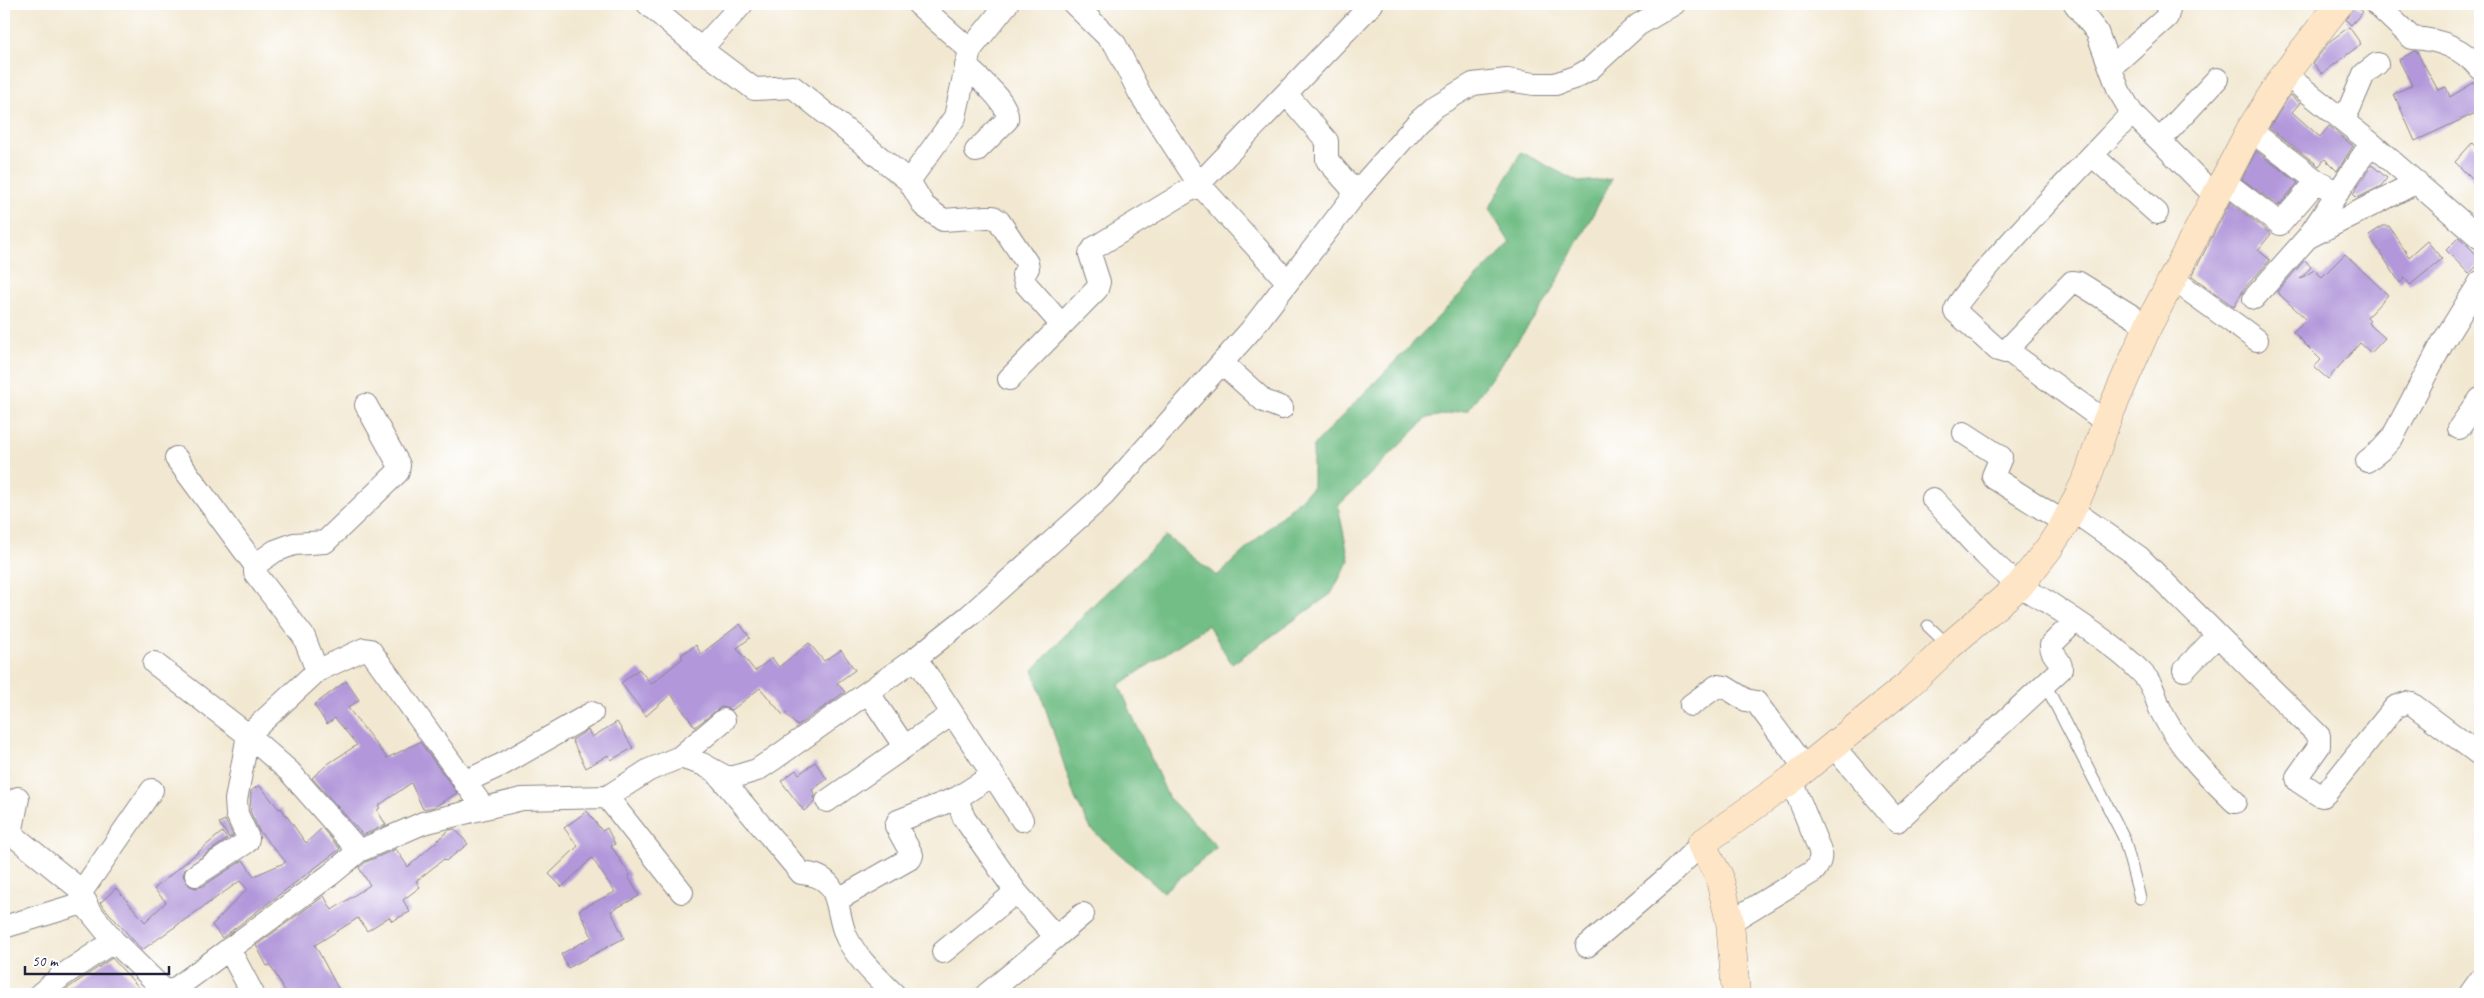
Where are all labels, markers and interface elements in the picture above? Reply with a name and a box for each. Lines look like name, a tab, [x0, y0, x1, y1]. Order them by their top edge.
scale bar	[25, 943, 169, 975]
text: 50 m	[32, 952, 59, 971]

